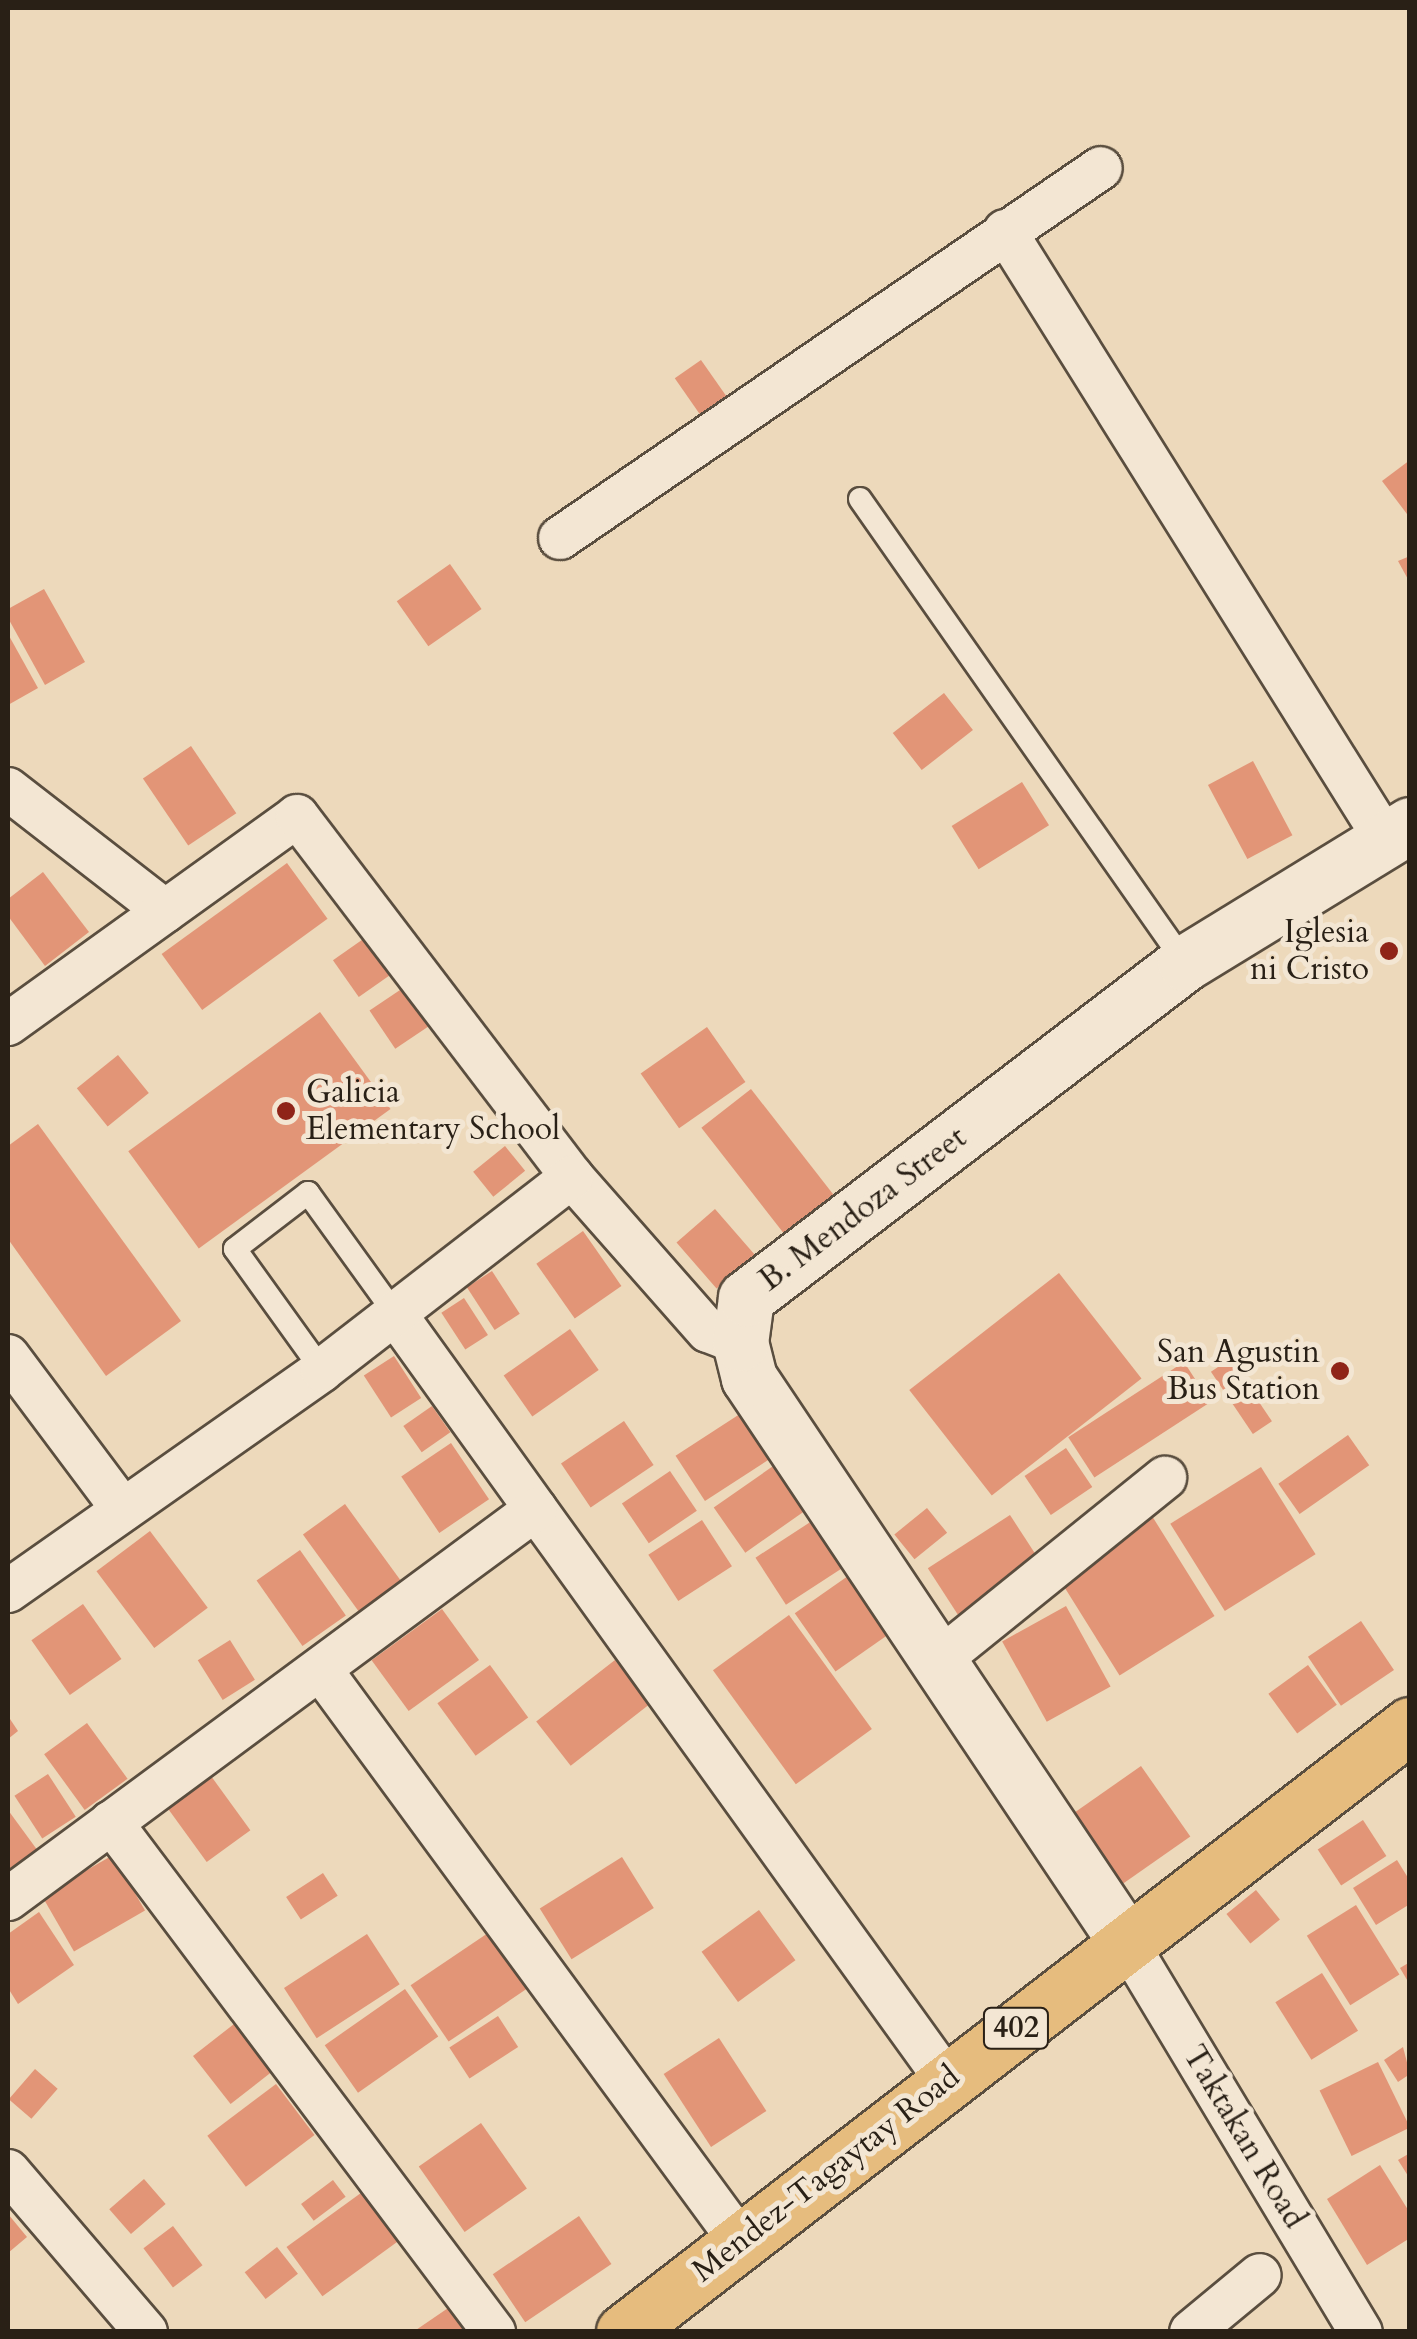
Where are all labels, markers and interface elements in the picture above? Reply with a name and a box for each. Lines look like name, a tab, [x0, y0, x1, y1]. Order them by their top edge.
place label: Iglesia ni Cristo	[1250, 914, 1369, 989]
marker: Iglesia ni Cristo	[1378, 940, 1400, 962]
place label: Galicia Elementary School	[306, 1074, 560, 1149]
marker: Galicia Elementary School	[275, 1100, 297, 1122]
street label: B. Mendoza Street	[752, 1119, 974, 1299]
place label: San Agustin Bus Station	[1157, 1334, 1320, 1409]
marker: San Agustin Bus Station	[1329, 1360, 1351, 1382]
road number: 402	[981, 2003, 1051, 2053]
street label: Taktakan Road	[1174, 2039, 1314, 2235]
street label: Mendez-Tagaytay Road	[685, 2058, 967, 2290]

